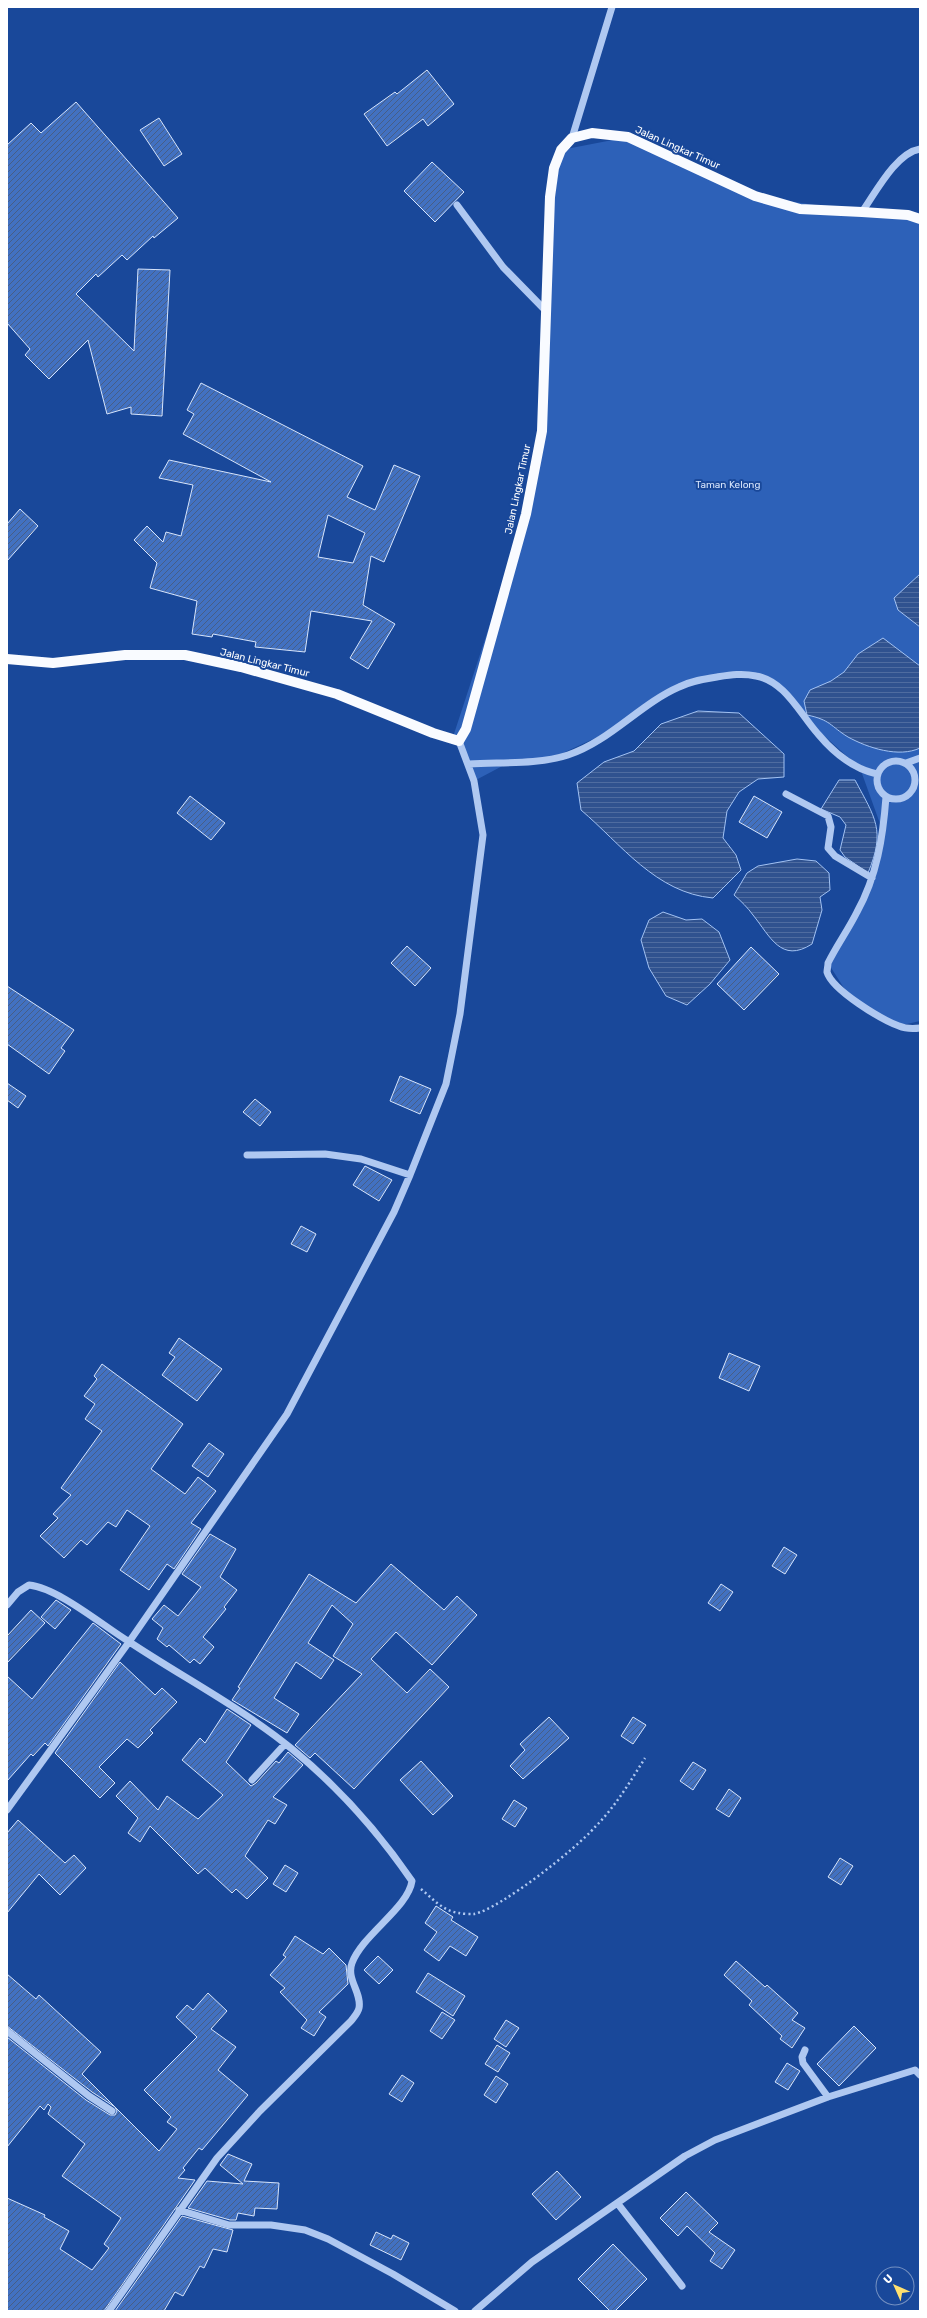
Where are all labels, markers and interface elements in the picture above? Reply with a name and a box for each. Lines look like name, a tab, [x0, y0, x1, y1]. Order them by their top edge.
street label: Jalan Lingkar Timur	[633, 124, 722, 172]
street label: Jalan Lingkar Timur	[503, 443, 533, 535]
park label: Taman Kelong	[696, 479, 760, 491]
street label: Jalan Lingkar Timur	[219, 646, 311, 680]
north arrow	[875, 2266, 915, 2306]
text: U	[881, 2272, 896, 2287]

